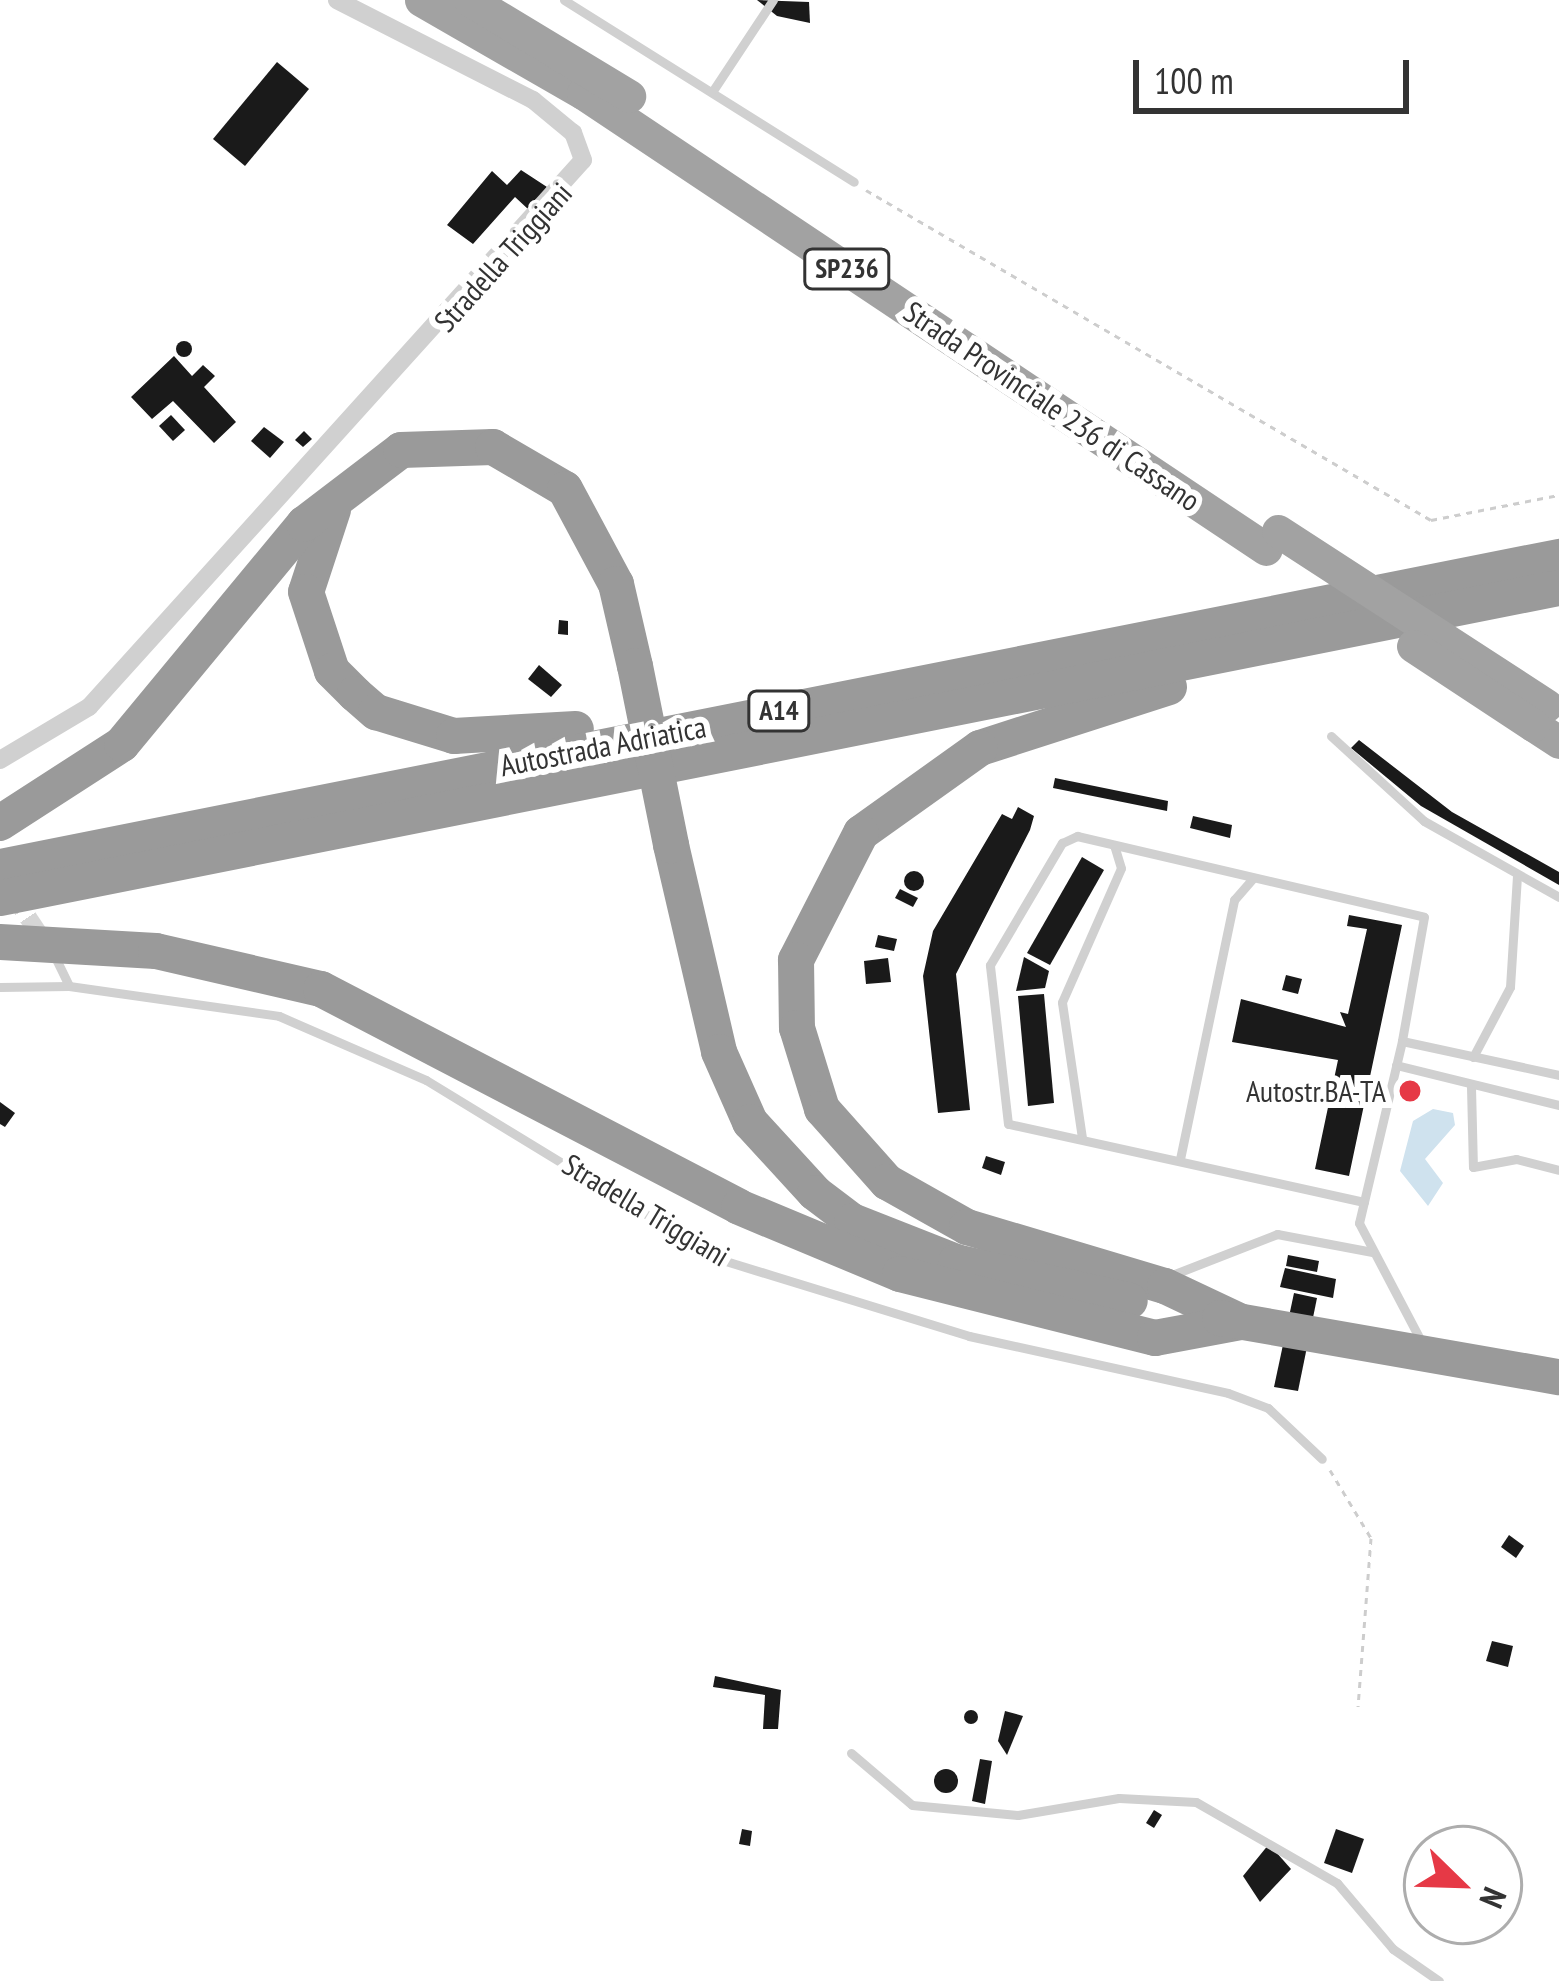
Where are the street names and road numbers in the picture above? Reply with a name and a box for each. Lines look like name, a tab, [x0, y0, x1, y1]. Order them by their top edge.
street label: Stradella Triggiani	[426, 175, 580, 339]
road number: SP236	[802, 248, 892, 290]
street label: Strada Provinciale 236 di Cassano	[897, 294, 1207, 518]
road number: A14	[746, 690, 812, 732]
street label: Autostrada Adriatica	[497, 708, 709, 784]
street label: Stradella Triggiani	[556, 1146, 736, 1274]

